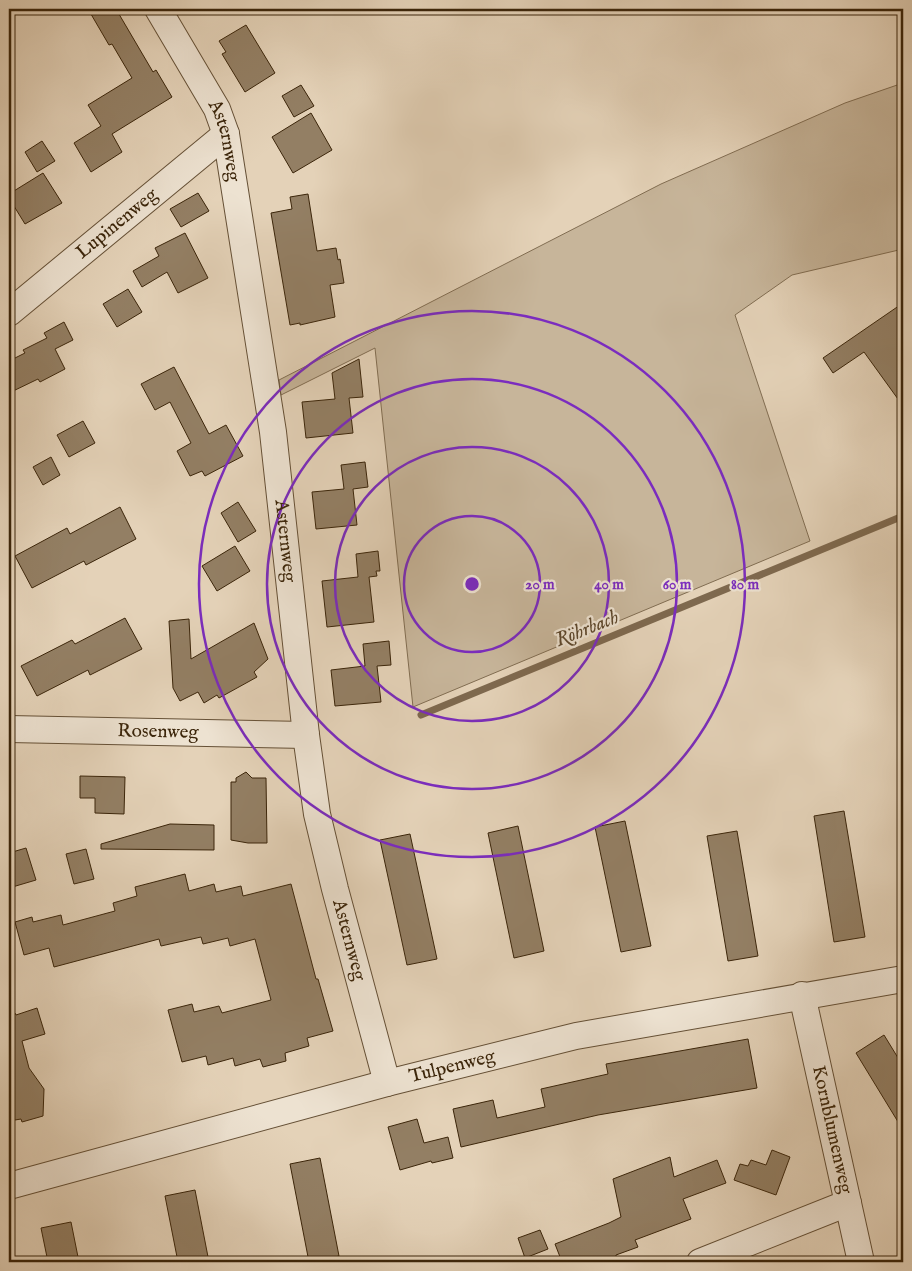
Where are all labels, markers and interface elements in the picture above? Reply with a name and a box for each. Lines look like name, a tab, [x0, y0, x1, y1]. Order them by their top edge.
street label: Asternweg	[202, 95, 245, 184]
street label: Lupinenweg	[71, 183, 163, 265]
street label: Asternweg	[268, 497, 301, 584]
centre of rings	[463, 575, 481, 593]
text: 20 m	[525, 575, 555, 594]
text: 40 m	[594, 575, 624, 594]
text: 60 m	[663, 575, 692, 594]
text: 80 m	[731, 575, 759, 594]
water label: Röhrbach	[551, 605, 623, 653]
street label: Rosenweg	[117, 719, 200, 745]
street label: Asternweg	[326, 896, 371, 984]
street label: Tulpenweg	[407, 1044, 498, 1089]
street label: Kornblumenweg	[806, 1063, 858, 1197]

